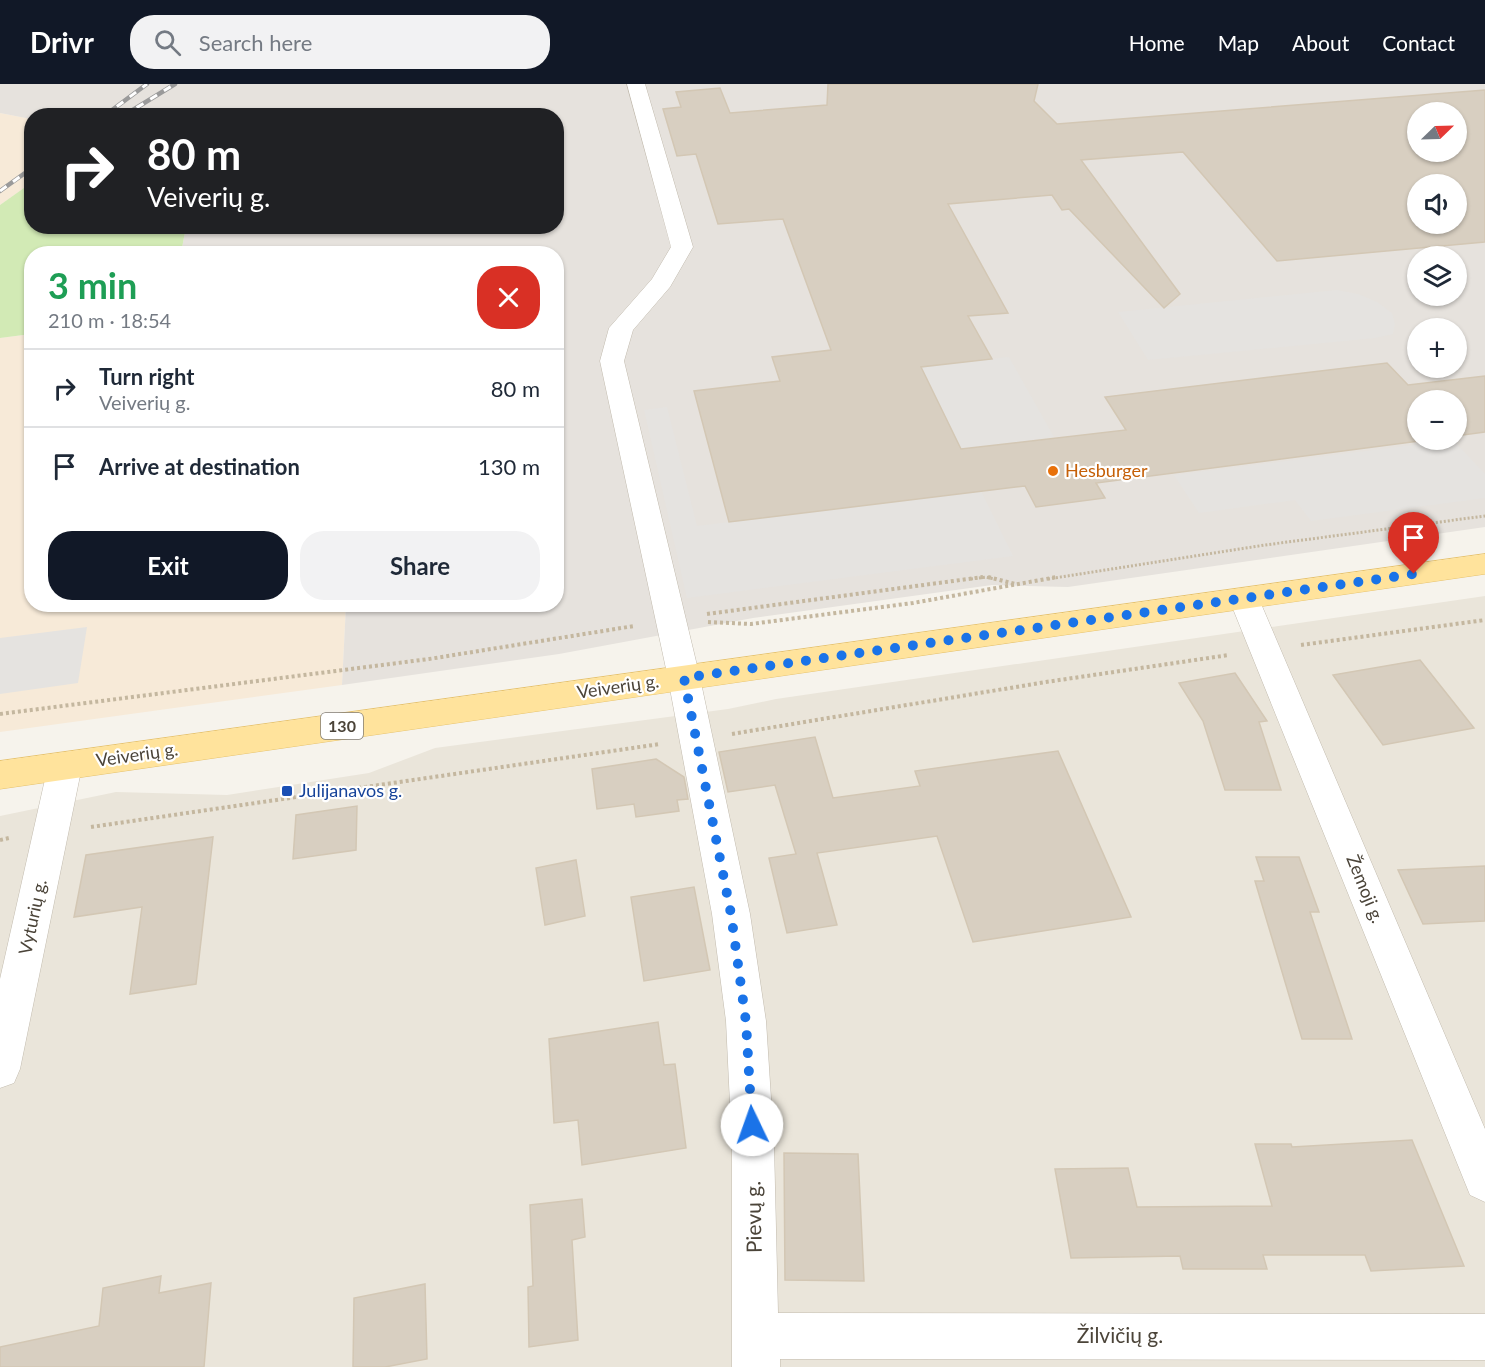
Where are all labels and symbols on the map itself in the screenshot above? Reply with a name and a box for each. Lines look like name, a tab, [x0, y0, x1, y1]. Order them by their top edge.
north arrow	[1407, 102, 1467, 162]
place label: Hesburger	[1065, 459, 1148, 481]
marker: Hesburger	[1046, 464, 1060, 478]
pin	[1388, 512, 1439, 574]
street label: Veiverių g.	[576, 669, 660, 703]
road number: 130	[321, 713, 363, 739]
street label: Veiverių g.	[95, 737, 179, 771]
place label: Julijanavos g.	[299, 779, 402, 801]
marker: Julijanavos g.	[280, 784, 294, 798]
street label: Žemoji g.	[1342, 851, 1390, 926]
street label: Vyturių g.	[13, 877, 51, 957]
position arrow	[720, 1093, 784, 1157]
street label: Pievų g.	[739, 1181, 766, 1253]
street label: Žilvičių g.	[1077, 1322, 1163, 1347]

